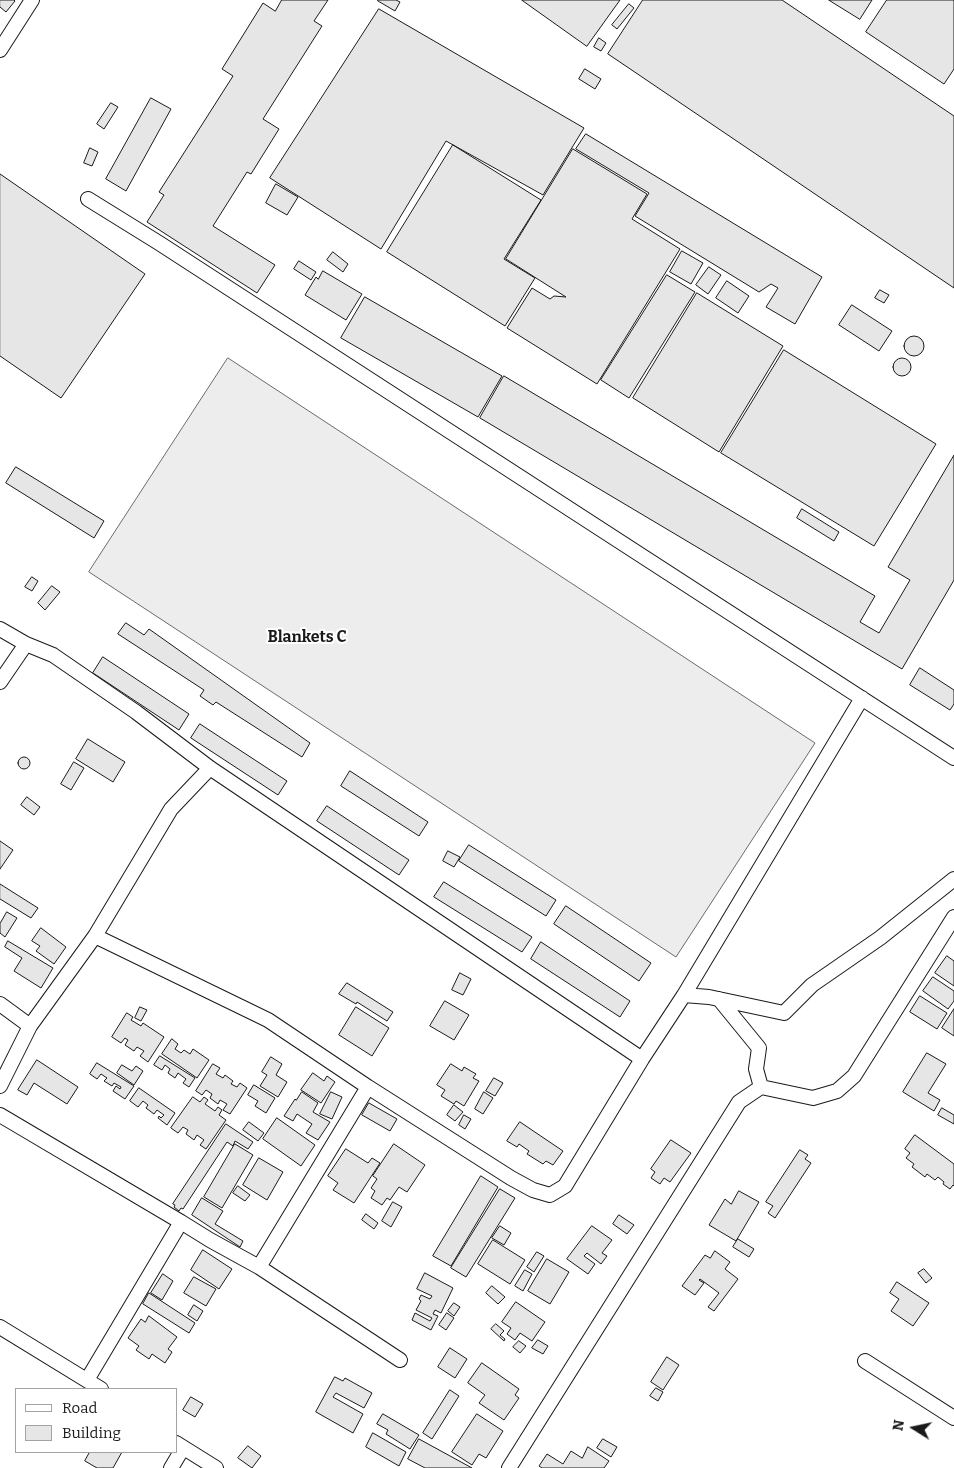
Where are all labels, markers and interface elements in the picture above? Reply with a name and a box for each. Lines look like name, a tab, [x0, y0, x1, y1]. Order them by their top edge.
district label: Blankets C	[267, 628, 347, 648]
legend	[15, 1388, 178, 1453]
text: Road	[62, 1399, 97, 1417]
north arrow	[889, 1403, 939, 1453]
text: N	[889, 1419, 908, 1432]
text: Building	[62, 1424, 121, 1442]

